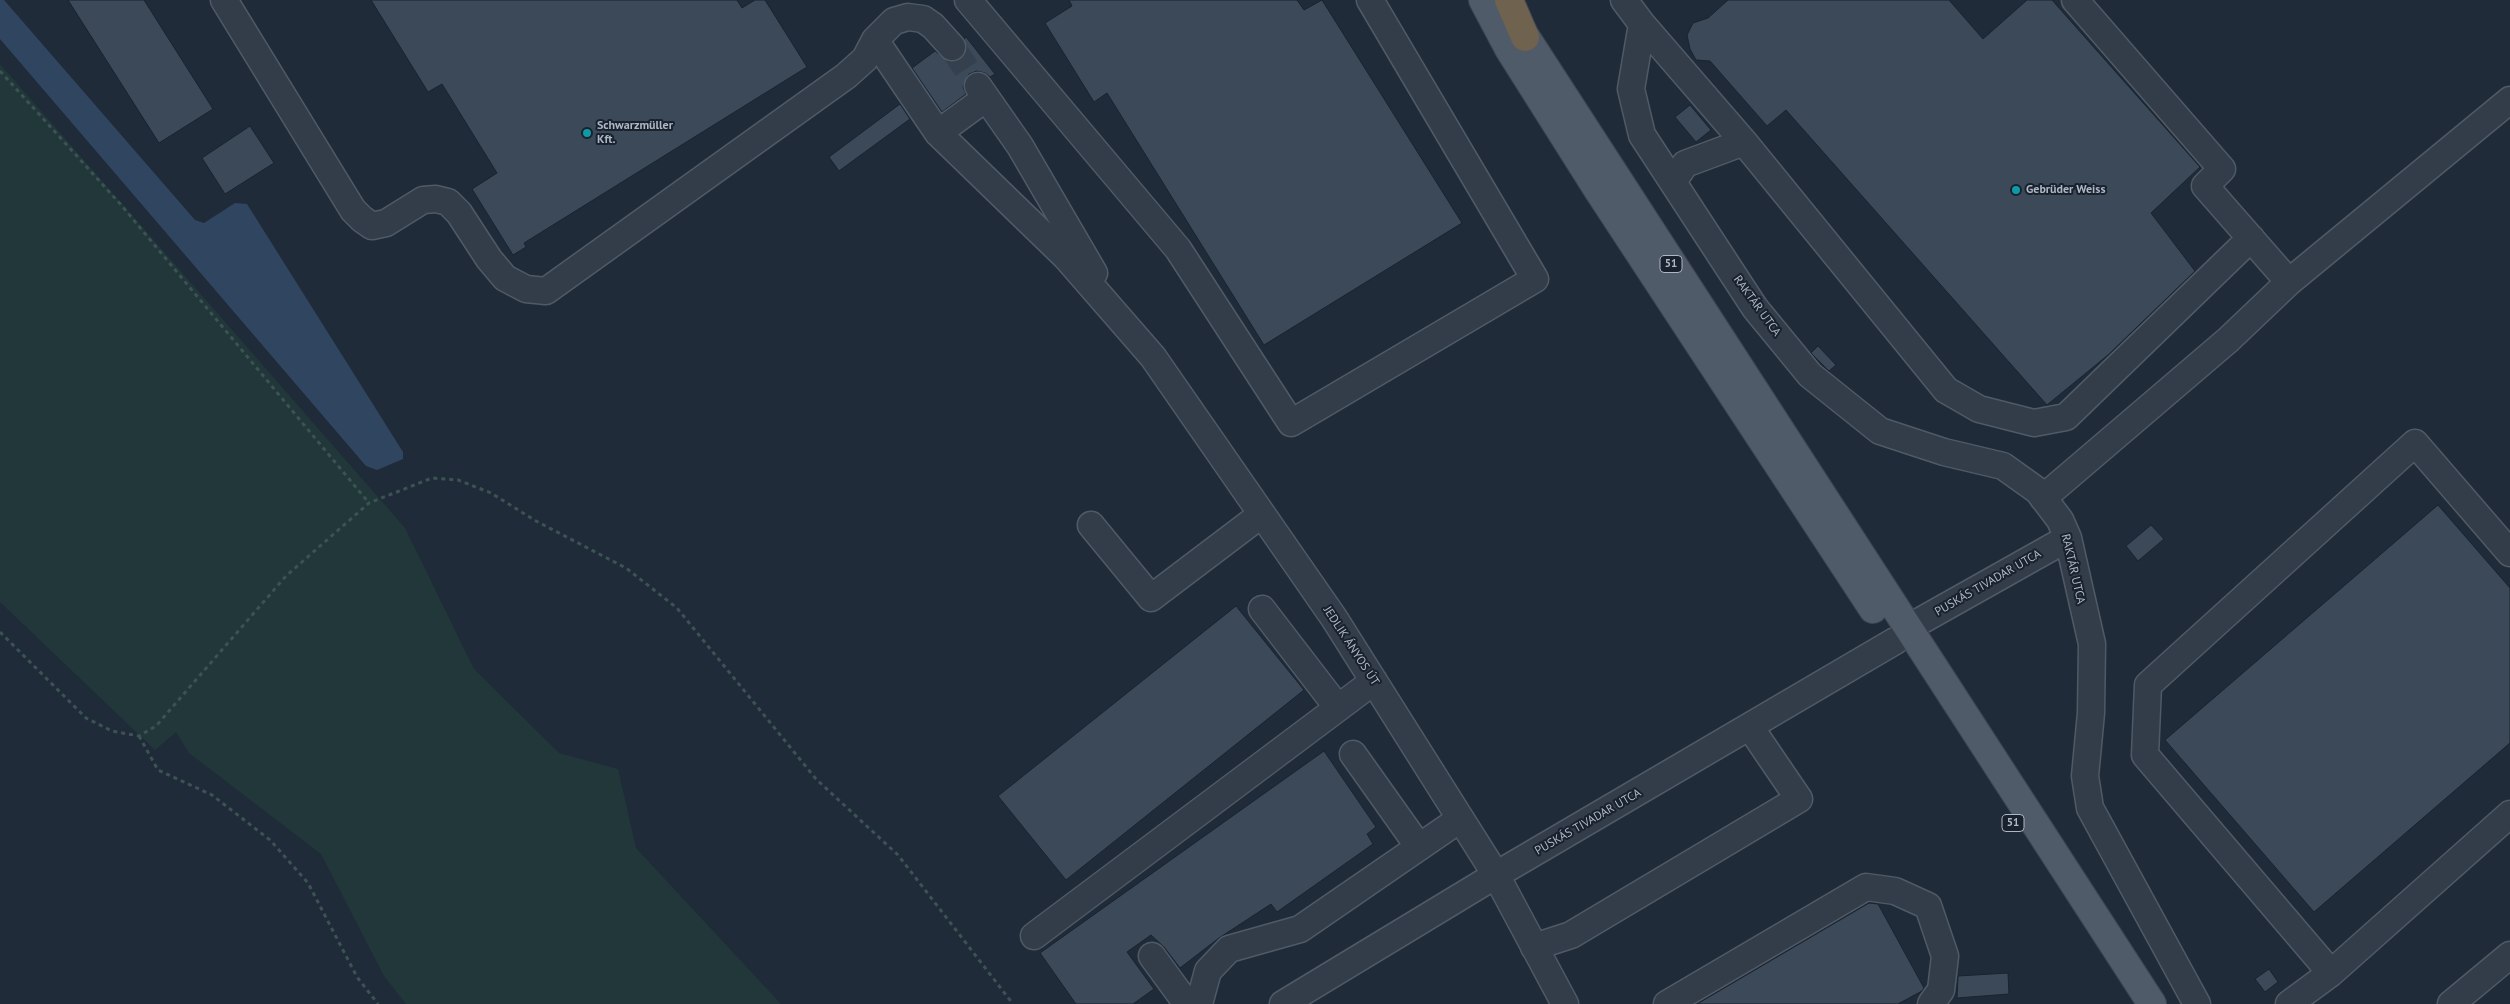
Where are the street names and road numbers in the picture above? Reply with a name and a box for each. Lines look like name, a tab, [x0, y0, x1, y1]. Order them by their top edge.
road number: 51	[1660, 255, 1682, 272]
street label: RAKTÁR UTCA	[1730, 273, 1784, 339]
street label: RAKTÁR UTCA	[2058, 533, 2088, 605]
street label: PUSKÁS TIVADAR UTCA	[1932, 547, 2044, 619]
street label: JEDLIK ÁNYOS ÚT	[1320, 604, 1382, 688]
street label: PUSKÁS TIVADAR UTCA	[1532, 786, 1644, 858]
road number: 51	[2002, 814, 2024, 831]

